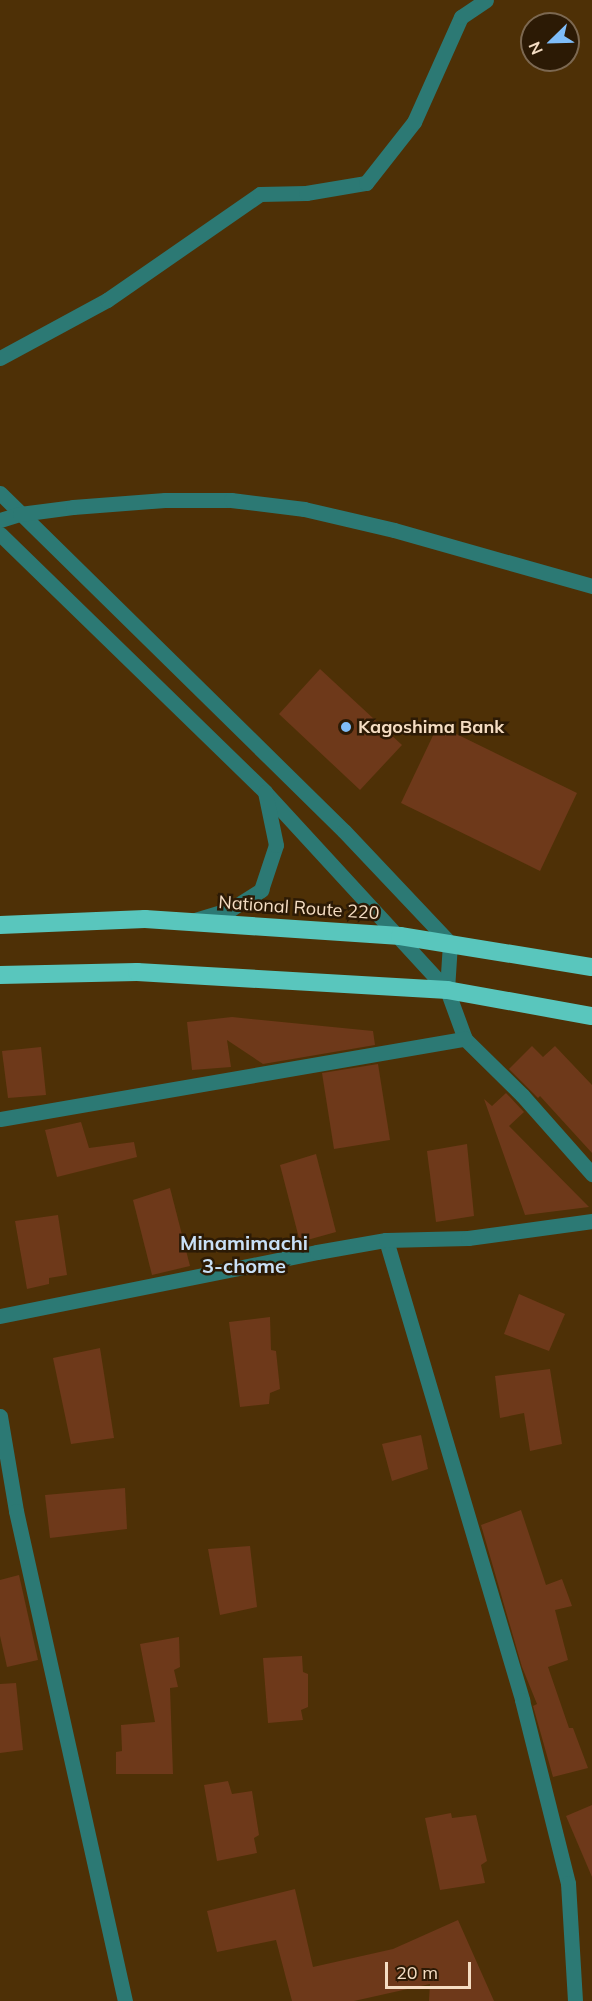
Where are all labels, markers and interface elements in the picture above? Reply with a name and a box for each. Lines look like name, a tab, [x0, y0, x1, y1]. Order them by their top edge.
north arrow	[520, 12, 580, 72]
text: N	[524, 39, 547, 58]
place label: Kagoshima Bank	[358, 716, 504, 738]
marker: Kagoshima Bank	[339, 720, 353, 734]
street label: National Route 220	[218, 892, 380, 924]
district label: Minamimachi 3-chome	[180, 1231, 308, 1278]
scale bar	[388, 1950, 474, 1988]
text: 20 m	[396, 1961, 438, 1984]

